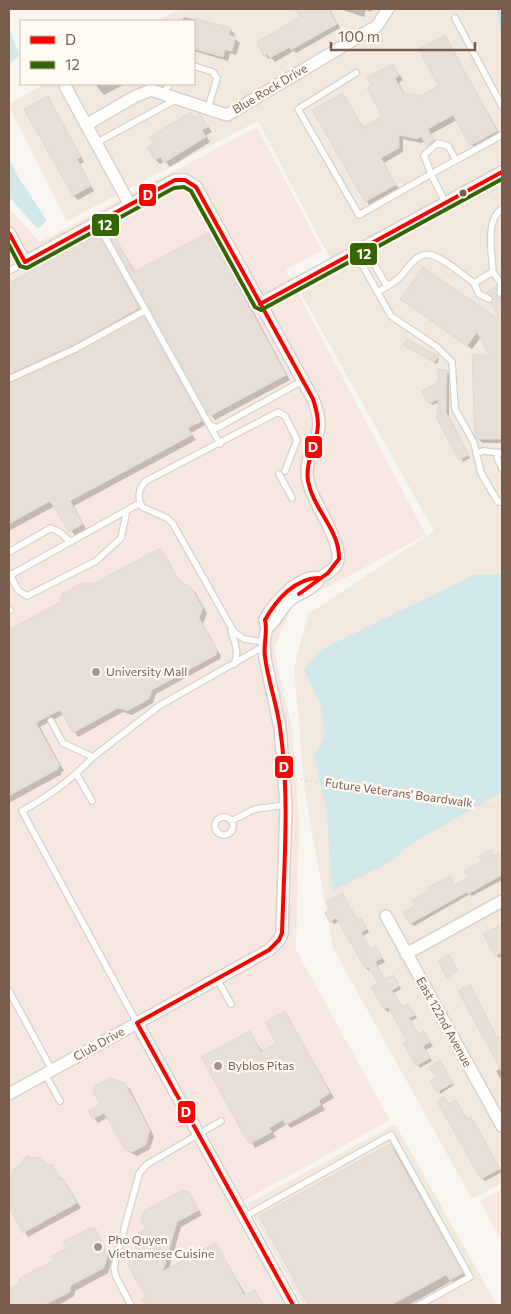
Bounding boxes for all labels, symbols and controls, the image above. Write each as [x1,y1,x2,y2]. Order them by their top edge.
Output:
legend [20,20,195,85]
scale bar [331,20,475,52]
text: 100 m [338,27,380,45]
text: D [65,30,76,48]
text: 12 [65,55,80,73]
street label: Blue Rock Drive [230,60,309,116]
line badge: D [138,183,157,207]
text: D [143,186,153,203]
unlabelled marker [458,188,468,198]
line badge: 12 [91,213,120,237]
text: 12 [98,216,112,233]
line badge: 12 [349,242,378,266]
text: 12 [357,245,371,262]
line badge: D [304,435,323,459]
text: D [308,438,318,455]
place label: University Mall [106,664,187,678]
marker: University Mall [90,666,102,678]
line badge: D [274,755,294,779]
text: D [279,758,289,775]
street label: Future Veterans' Boardwalk [324,775,474,809]
street label: East 122nd Avenue [414,974,475,1069]
street label: Club Drive [70,1023,127,1063]
place label: Byblos Pitas [228,1058,294,1072]
marker: Byblos Pitas [212,1060,224,1072]
line badge: D [177,1100,196,1124]
text: D [181,1103,191,1120]
place label: Pho Quyen Vietnamese Cuisine [108,1232,214,1260]
marker: Pho Quyen Vietnamese Cuisine [92,1241,104,1253]

